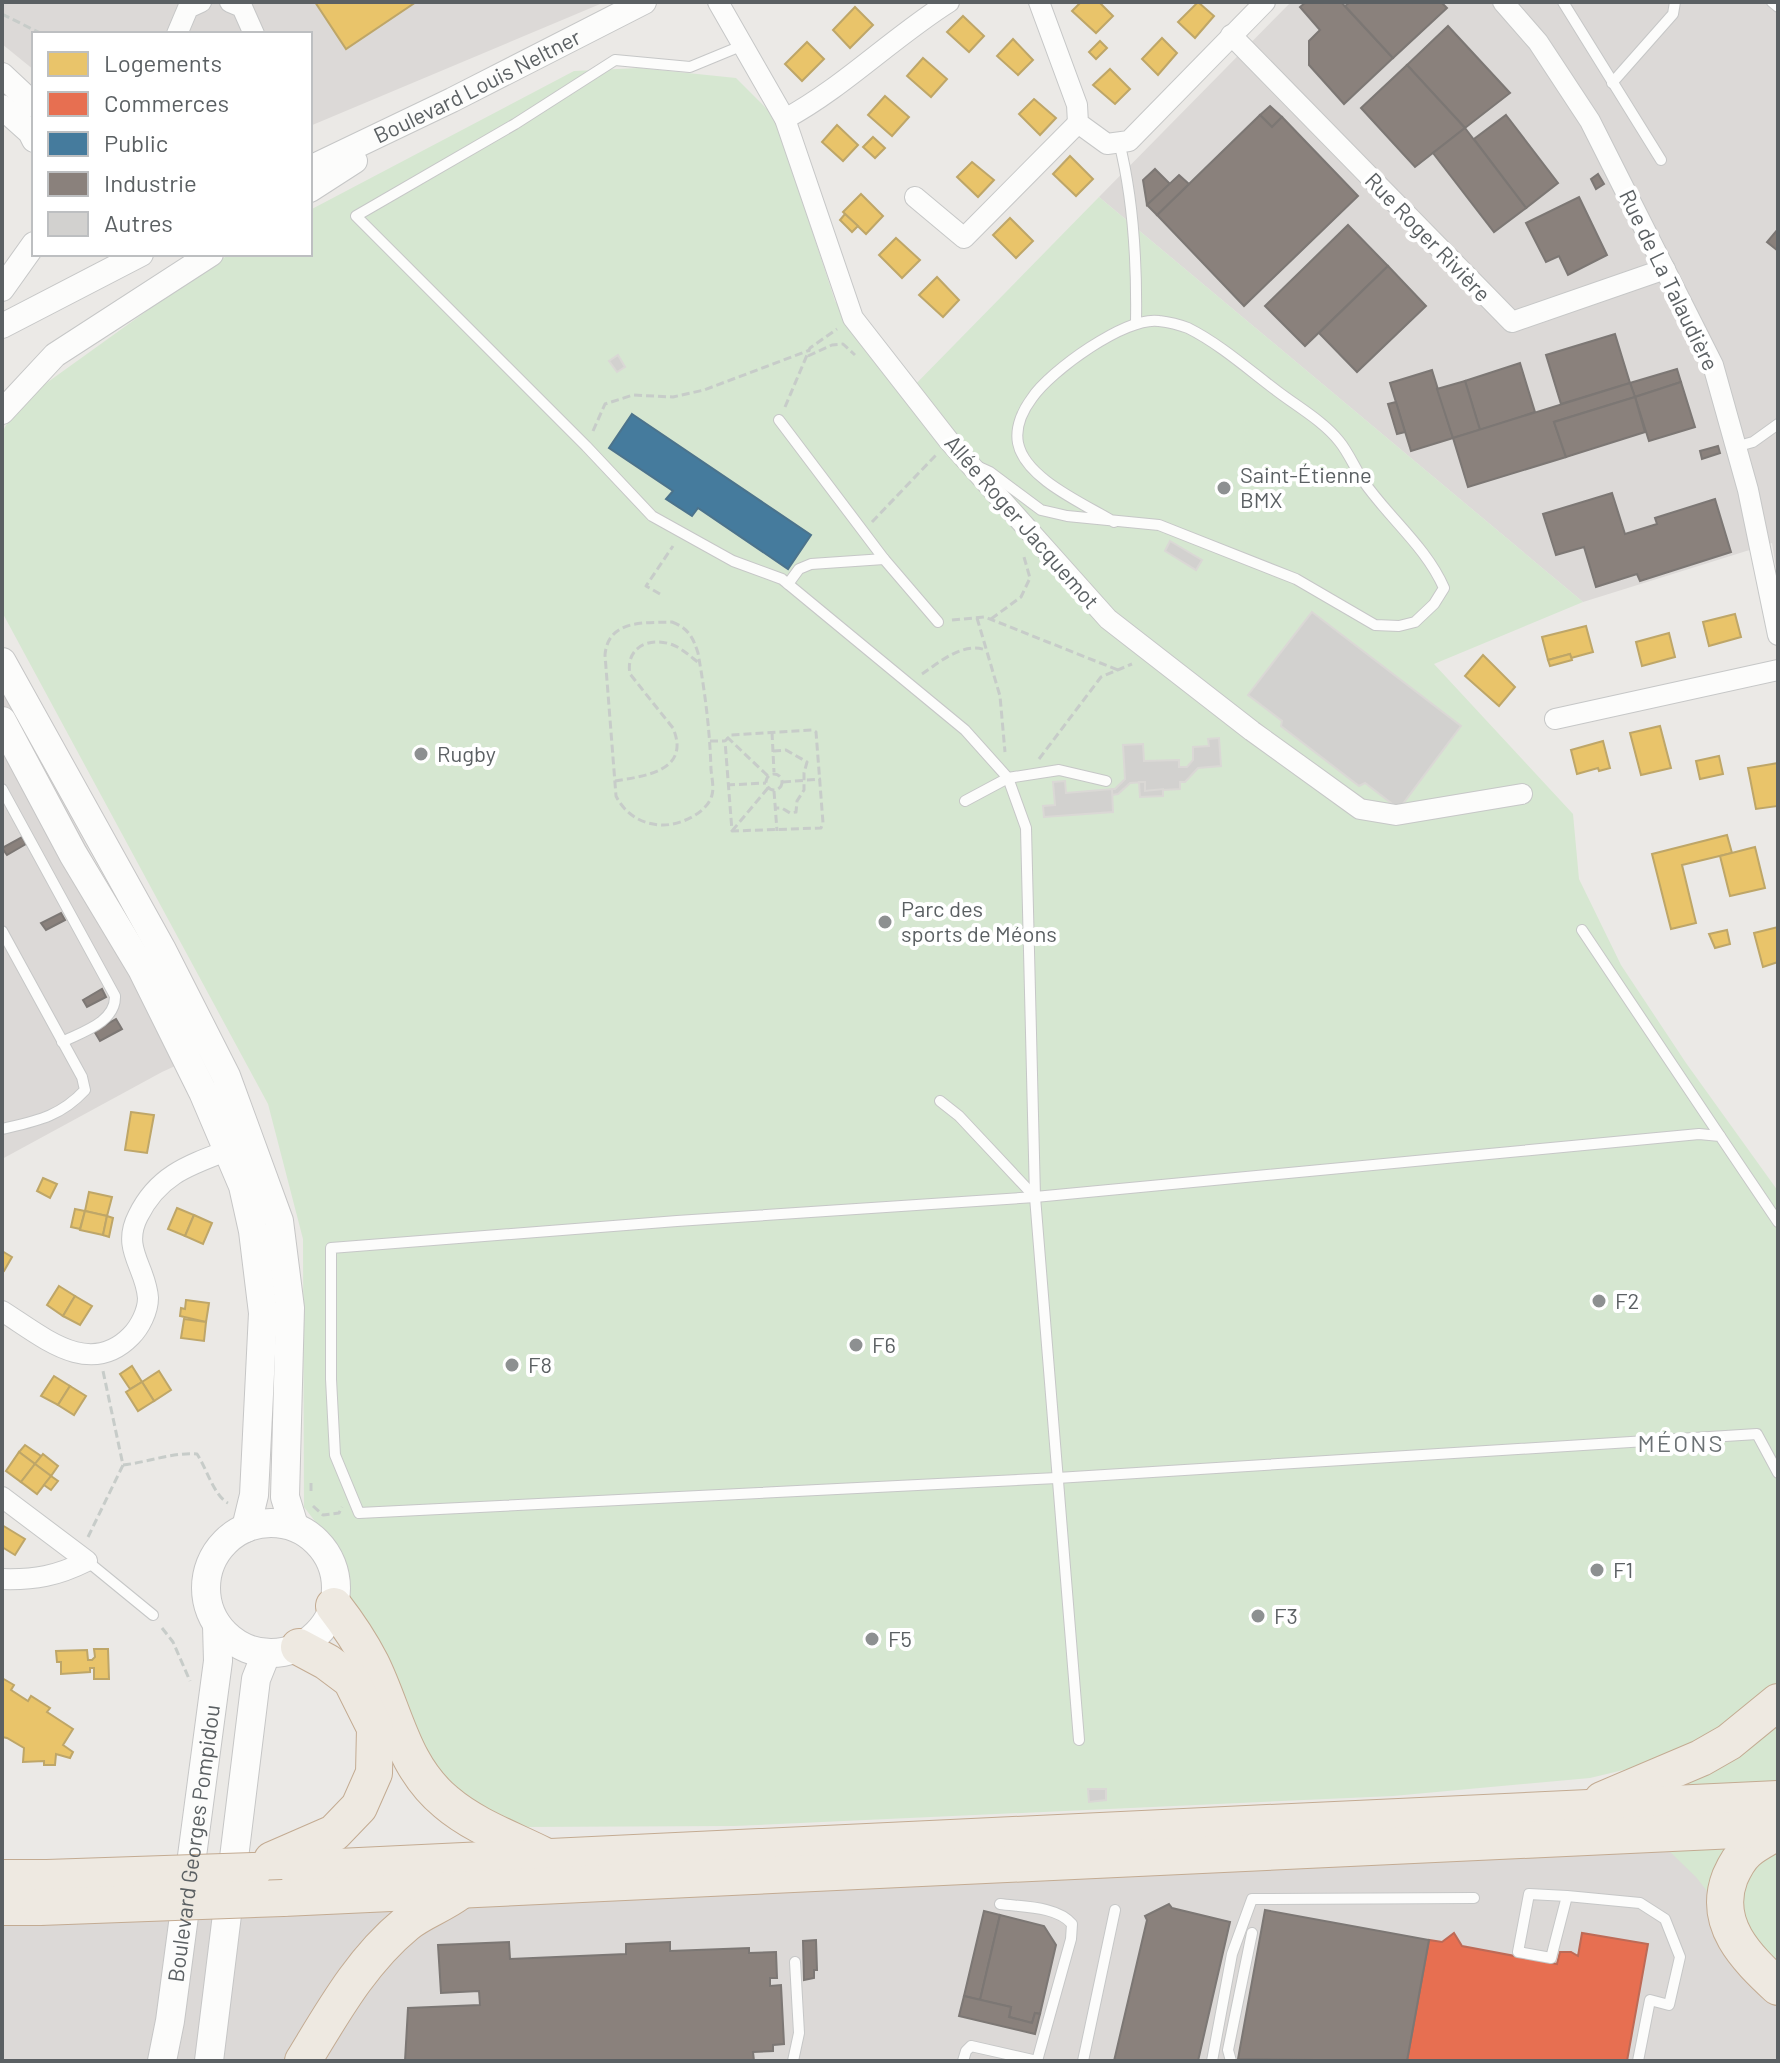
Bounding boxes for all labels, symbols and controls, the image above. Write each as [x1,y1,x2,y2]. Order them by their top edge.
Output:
street label: Boulevard Louis Neltner [369,23,584,148]
legend [32,32,312,256]
text: Logements [104,48,222,77]
text: Commerces [104,88,229,117]
text: Public [104,128,168,157]
street label: Rue Roger Rivière [1361,166,1497,306]
text: Industrie [104,168,197,197]
street label: Rue de La Talaudière [1615,185,1725,374]
text: Autres [104,208,173,237]
street label: Allée Roger Jacquemot [940,429,1105,613]
place label: Saint-Étienne BMX [1240,461,1372,512]
marker: Saint-Étienne BMX [1215,479,1233,497]
place label: Rugby [437,740,496,766]
marker: Rugby [412,745,430,763]
place label: Parc des sports de Méons [901,895,1057,946]
marker: Parc des sports de Méons [876,913,894,931]
place label: F2 [1615,1287,1639,1313]
marker: F2 [1590,1292,1608,1310]
place label: F6 [872,1331,896,1357]
marker: F6 [847,1336,865,1354]
place label: F8 [528,1351,552,1377]
marker: F8 [503,1356,521,1374]
district label: MÉONS [1638,1428,1724,1457]
place label: F1 [1613,1556,1633,1582]
marker: F1 [1588,1561,1606,1579]
place label: F3 [1274,1602,1298,1628]
marker: F3 [1249,1607,1267,1625]
place label: F5 [888,1625,912,1651]
marker: F5 [863,1630,881,1648]
street label: Boulevard Georges Pompidou [161,1703,224,1984]

